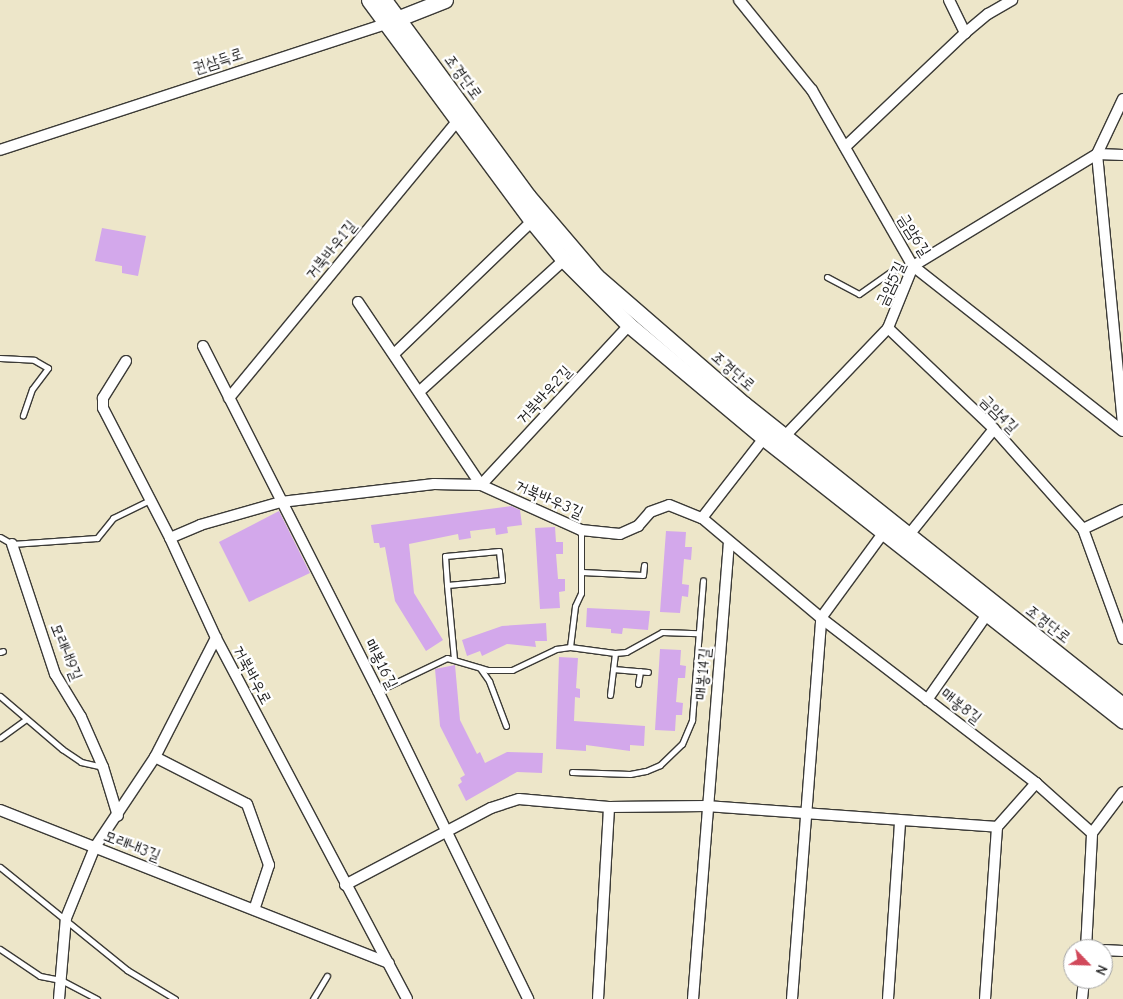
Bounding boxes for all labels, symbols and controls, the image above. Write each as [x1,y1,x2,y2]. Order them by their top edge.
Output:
street label: 권삼득로 [191,44,245,78]
street label: 조경단로 [440,51,486,103]
street label: 금암6길 [893,210,935,260]
street label: 거북바우1길 [301,216,361,284]
street label: 금암5길 [872,259,910,309]
street label: 조경단로 [707,347,759,395]
street label: 거북바우2길 [512,362,576,428]
street label: 금암4길 [976,391,1022,437]
street label: 거북바우3길 [512,475,586,523]
street label: 조경단로 [1022,601,1074,647]
street label: 모래내9길 [46,621,86,683]
street label: 매봉16길 [360,636,402,692]
street label: 거북바우로 [228,642,276,708]
street label: 매봉14길 [691,647,715,701]
street label: 매봉8길 [937,684,985,728]
street label: 모래내3길 [101,826,163,866]
north arrow [1063,939,1113,989]
text: N [1092,962,1111,978]

